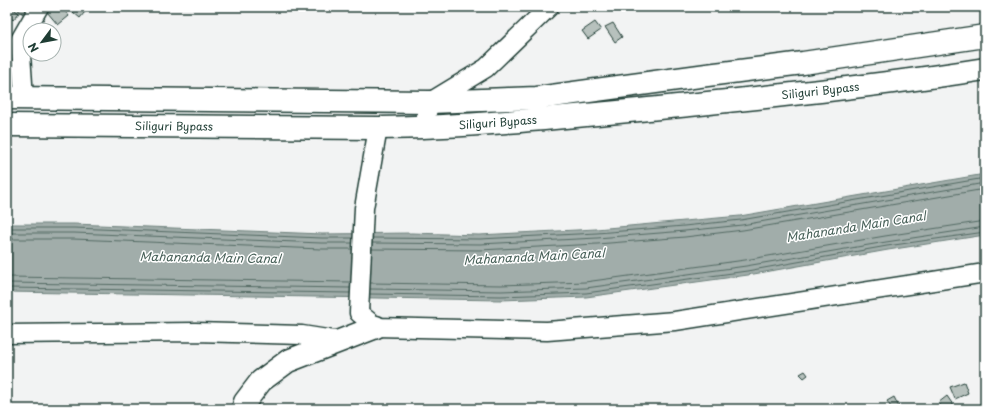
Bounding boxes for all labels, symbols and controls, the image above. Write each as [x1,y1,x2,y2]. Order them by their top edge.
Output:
north arrow [22,22,62,62]
text: N [23,39,43,56]
street label: Siliguri Bypass [780,77,860,103]
street label: Siliguri Bypass [458,111,538,133]
street label: Siliguri Bypass [135,117,213,135]
water label: Mahananda Main Canal [785,206,929,246]
water label: Mahananda Main Canal [463,243,607,269]
water label: Mahananda Main Canal [139,247,282,267]

